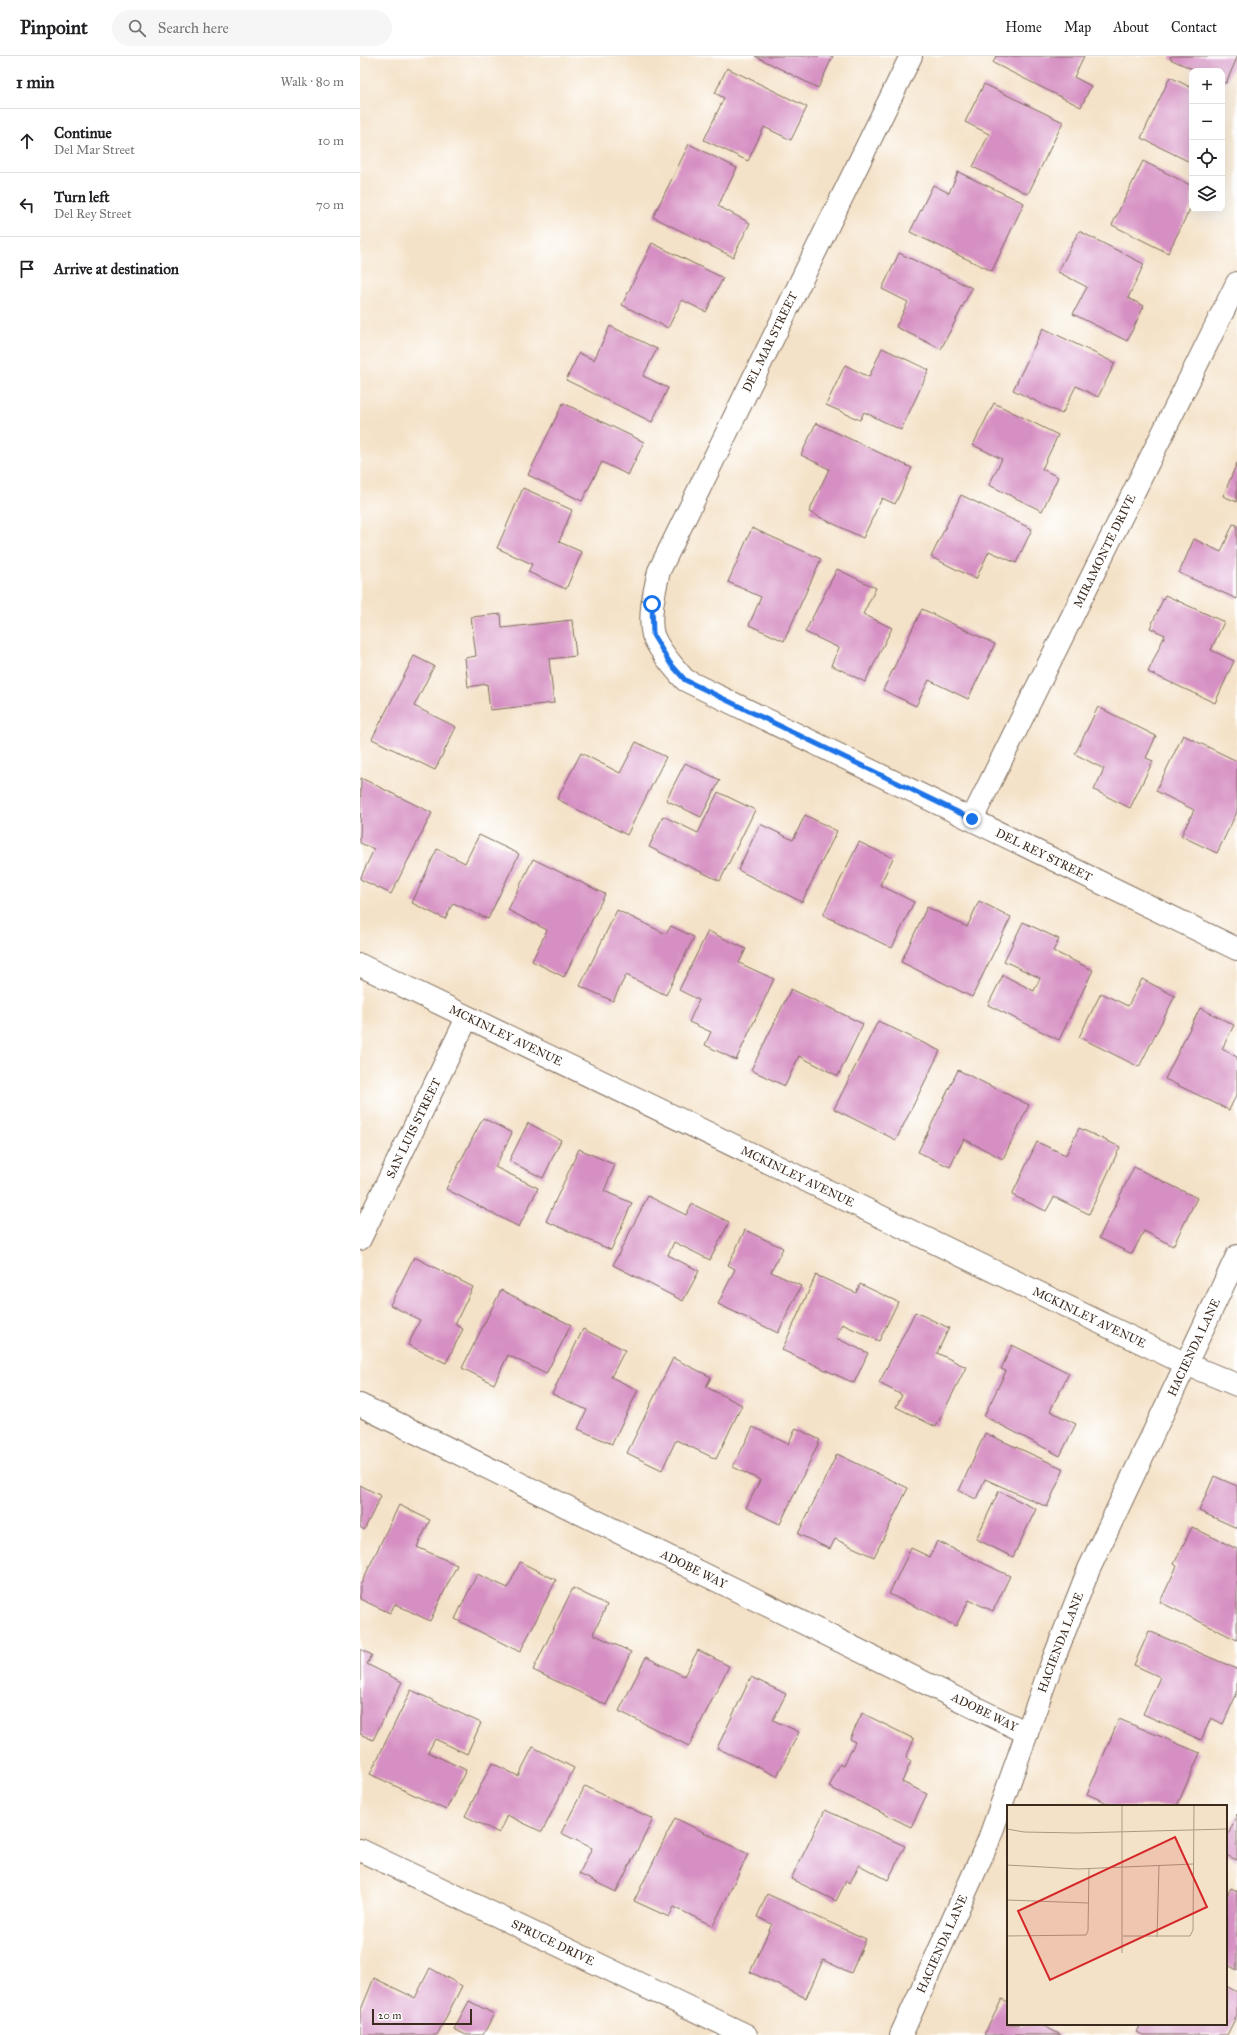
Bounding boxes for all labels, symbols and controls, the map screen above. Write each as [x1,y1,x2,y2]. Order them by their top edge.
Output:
search box [112,10,392,46]
text: Pinpoint [20,16,88,39]
icon: search [126,17,148,39]
text: Search here [158,19,229,37]
text: Home [1005,19,1042,36]
text: Map [1064,19,1091,36]
text: About [1113,19,1149,36]
text: Contact [1171,19,1217,36]
map controls [1189,68,1225,212]
button: + [1189,68,1225,104]
text: 1 min [16,72,55,93]
text: Walk · 80 m [281,74,344,90]
button: − [1189,104,1225,140]
text: Continue [54,124,112,142]
icon: ahead [16,130,38,152]
text: 10 m [318,133,344,149]
button: locate [1189,140,1225,176]
text: Del Mar Street [54,142,135,158]
button: layers [1189,176,1225,212]
text: Turn left [54,188,110,206]
icon: left [16,194,38,216]
text: 70 m [316,197,344,213]
text: Del Rey Street [54,206,132,222]
icon: arrive [16,258,38,280]
text: Arrive at destination [54,260,179,278]
street label: DEL MAR STREET [740,290,800,394]
street label: MIRAMONTE DRIVE [1071,492,1139,610]
route start [643,595,661,613]
route end [963,810,981,828]
street label: DEL REY STREET [993,826,1095,884]
street label: MCKINLEY AVENUE [447,1002,565,1069]
street label: SAN LUIS STREET [383,1076,444,1181]
street label: MCKINLEY AVENUE [739,1143,857,1210]
street label: MCKINLEY AVENUE [1030,1284,1149,1351]
street label: HACIENDA LANE [1165,1296,1223,1398]
street label: ADOBE WAY [658,1547,730,1591]
street label: HACIENDA LANE [1035,1590,1086,1695]
street label: ADOBE WAY [948,1690,1020,1734]
inset map [1007,1805,1227,2025]
street label: HACIENDA LANE [914,1892,971,1995]
street label: SPRUCE DRIVE [509,1917,597,1969]
scale bar [372,2007,472,2026]
text: 20 m [378,2009,401,2022]

